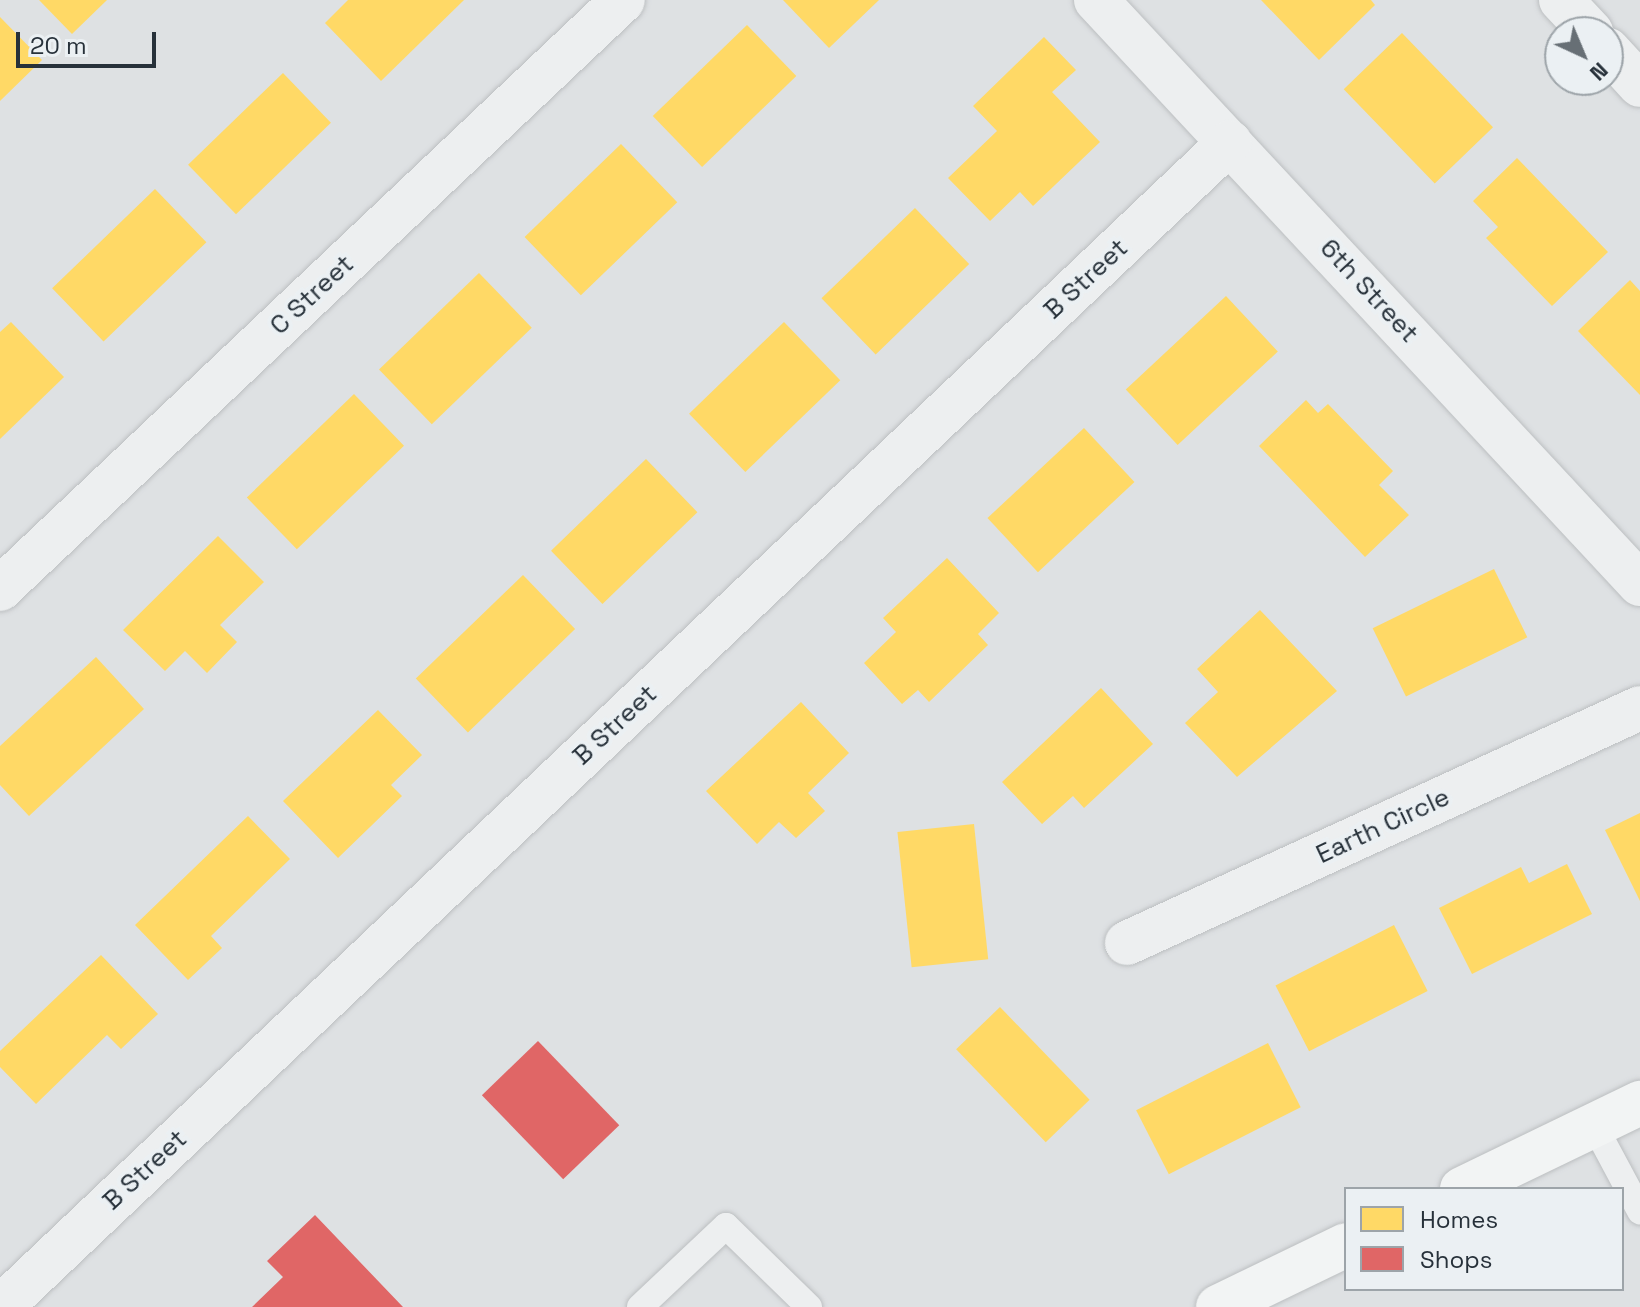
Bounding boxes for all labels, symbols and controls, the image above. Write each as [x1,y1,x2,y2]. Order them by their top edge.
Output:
scale bar [20,16,160,66]
north arrow [1544,16,1624,96]
text: 20 m [30,30,87,61]
text: N [1584,57,1614,87]
street label: B Street [1038,232,1134,326]
street label: 6th Street [1313,233,1425,349]
street label: C Street [264,249,360,341]
street label: B Street [567,678,663,772]
street label: Earth Circle [1311,782,1455,870]
street label: B Street [97,1123,193,1217]
legend [1344,1187,1624,1291]
text: Homes [1420,1204,1498,1235]
text: Shops [1420,1244,1492,1275]

